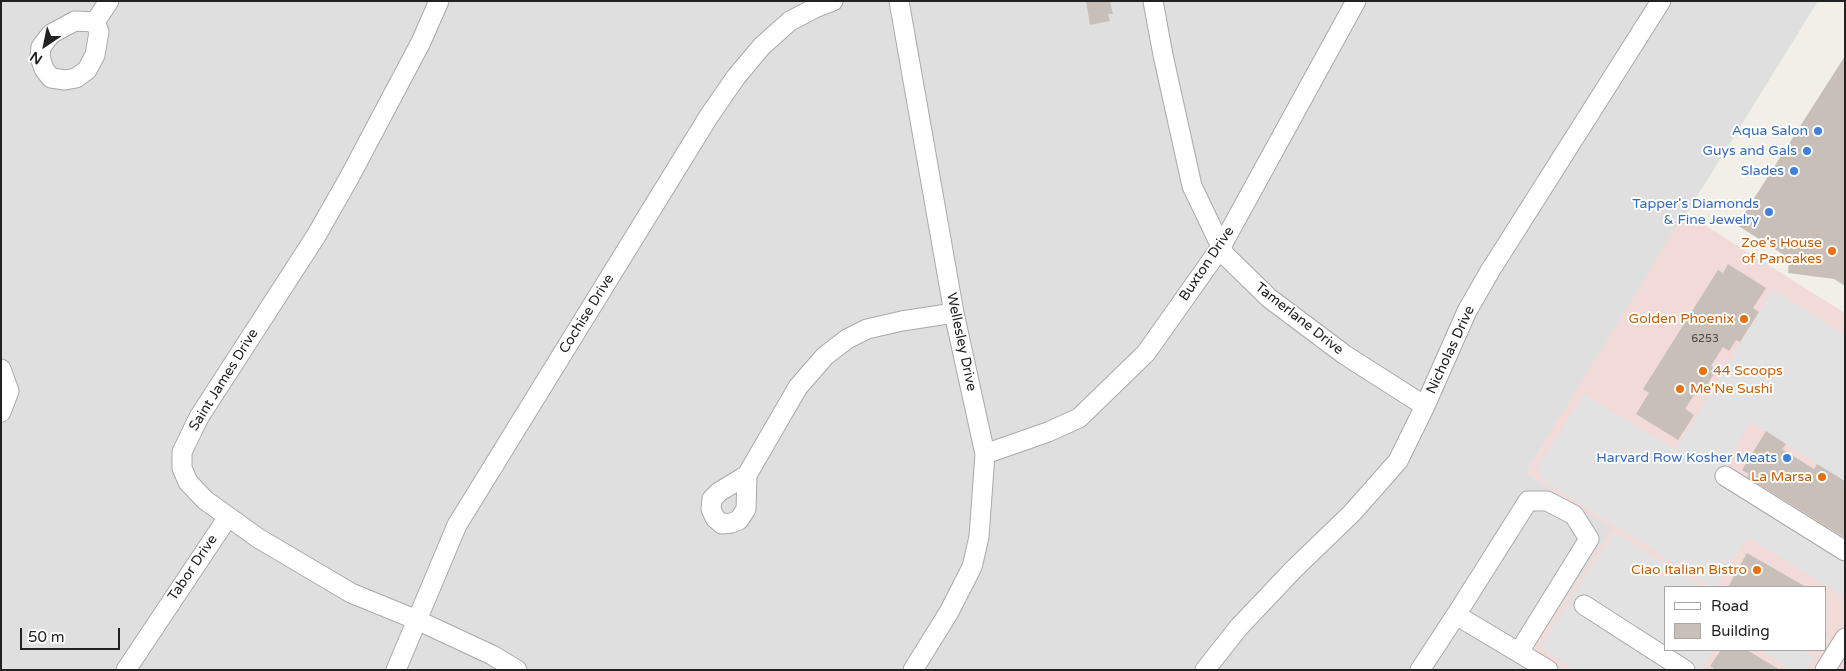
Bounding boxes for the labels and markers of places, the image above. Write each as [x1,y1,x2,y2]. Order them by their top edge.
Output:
place label: Aqua Salon [1732,123,1808,139]
marker: Aqua Salon [1812,125,1824,137]
place label: Guys and Gals [1702,143,1797,159]
marker: Guys and Gals [1801,145,1813,157]
place label: Slades [1741,163,1784,179]
marker: Slades [1788,165,1800,177]
place label: Tapper's Diamonds & Fine Jewelry [1632,196,1759,228]
marker: Tapper's Diamonds & Fine Jewelry [1763,206,1775,218]
place label: Zoe's House of Pancakes [1741,235,1822,268]
marker: Zoe's House of Pancakes [1826,245,1838,257]
place label: Golden Phoenix [1629,311,1734,327]
marker: Golden Phoenix [1738,313,1750,325]
place label: 44 Scoops [1713,363,1783,379]
marker: 44 Scoops [1697,365,1709,377]
place label: Me'Ne Sushi [1690,381,1773,397]
marker: Me'Ne Sushi [1674,383,1686,395]
place label: Harvard Row Kosher Meats [1596,450,1777,466]
marker: Harvard Row Kosher Meats [1781,452,1793,464]
place label: La Marsa [1751,469,1812,485]
marker: La Marsa [1816,471,1828,483]
place label: Ciao Italian Bistro [1631,562,1747,578]
marker: Ciao Italian Bistro [1751,564,1763,576]

